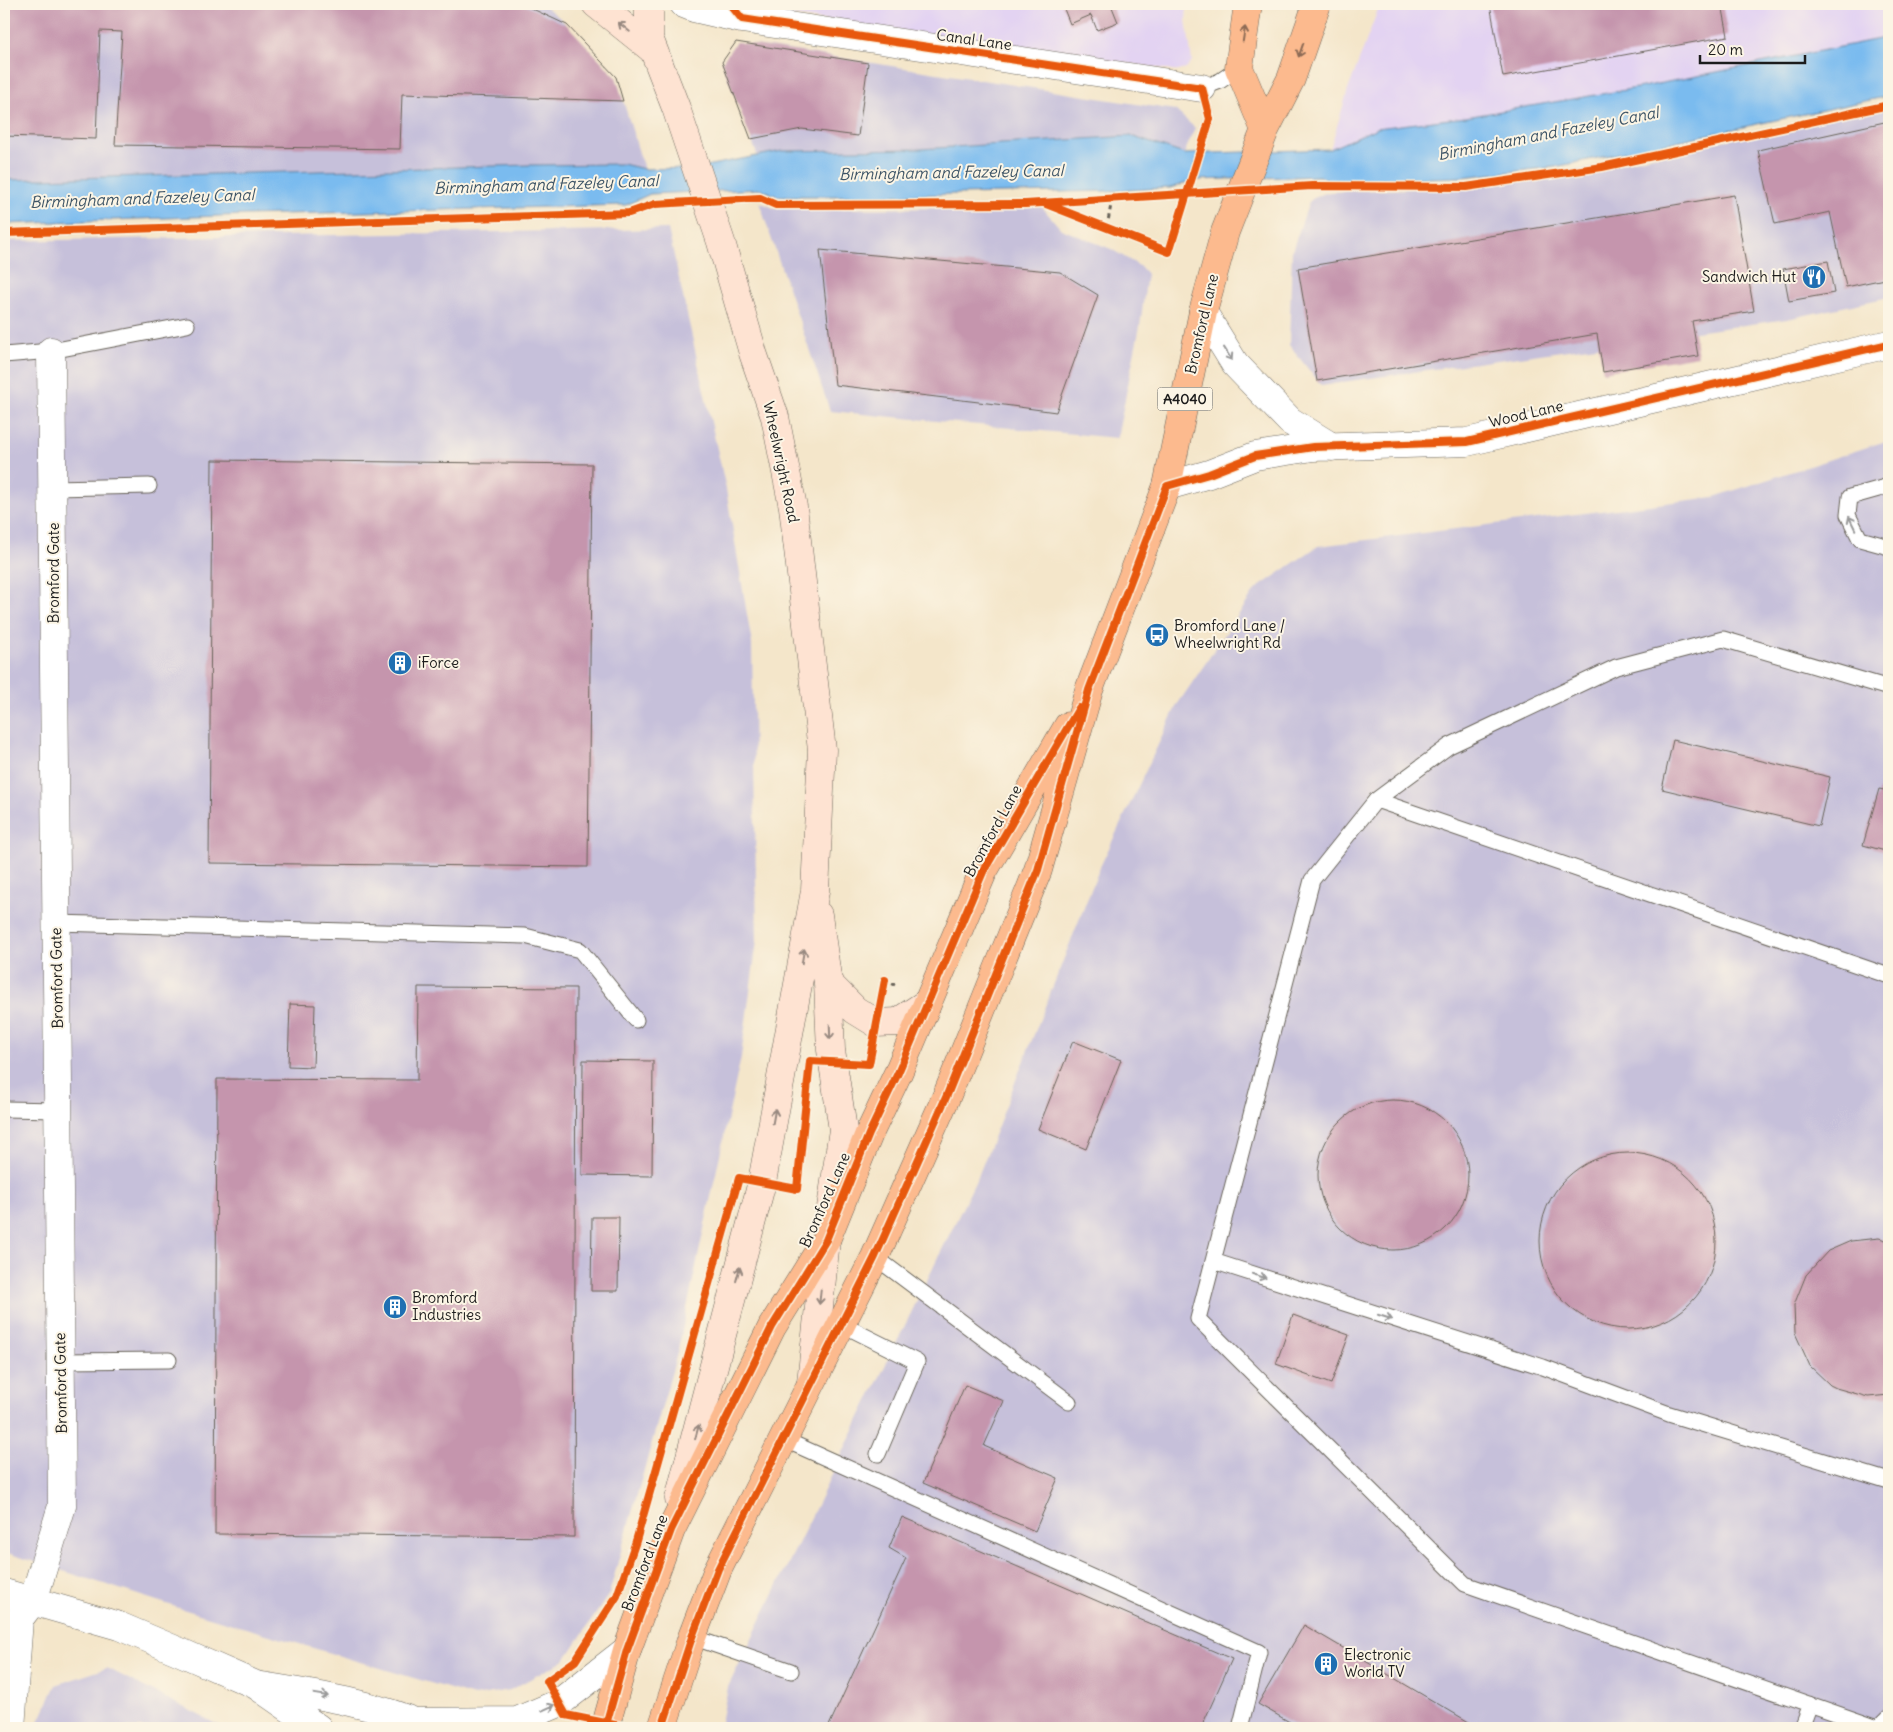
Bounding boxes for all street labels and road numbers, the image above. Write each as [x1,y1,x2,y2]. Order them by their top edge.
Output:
street label: Canal Lane [935,25,1013,54]
street label: Bromford Lane [1181,272,1222,376]
road number: A4040 [1158,388,1212,410]
street label: Wood Lane [1487,396,1565,431]
street label: Wheelwright Road [759,399,804,525]
street label: Bromford Gate [44,522,63,624]
street label: Bromford Lane [959,781,1026,880]
street label: Bromford Gate [46,927,67,1029]
street label: Bromford Lane [795,1149,854,1250]
street label: Bromford Gate [50,1332,71,1434]
street label: Bromford Lane [617,1512,672,1614]

